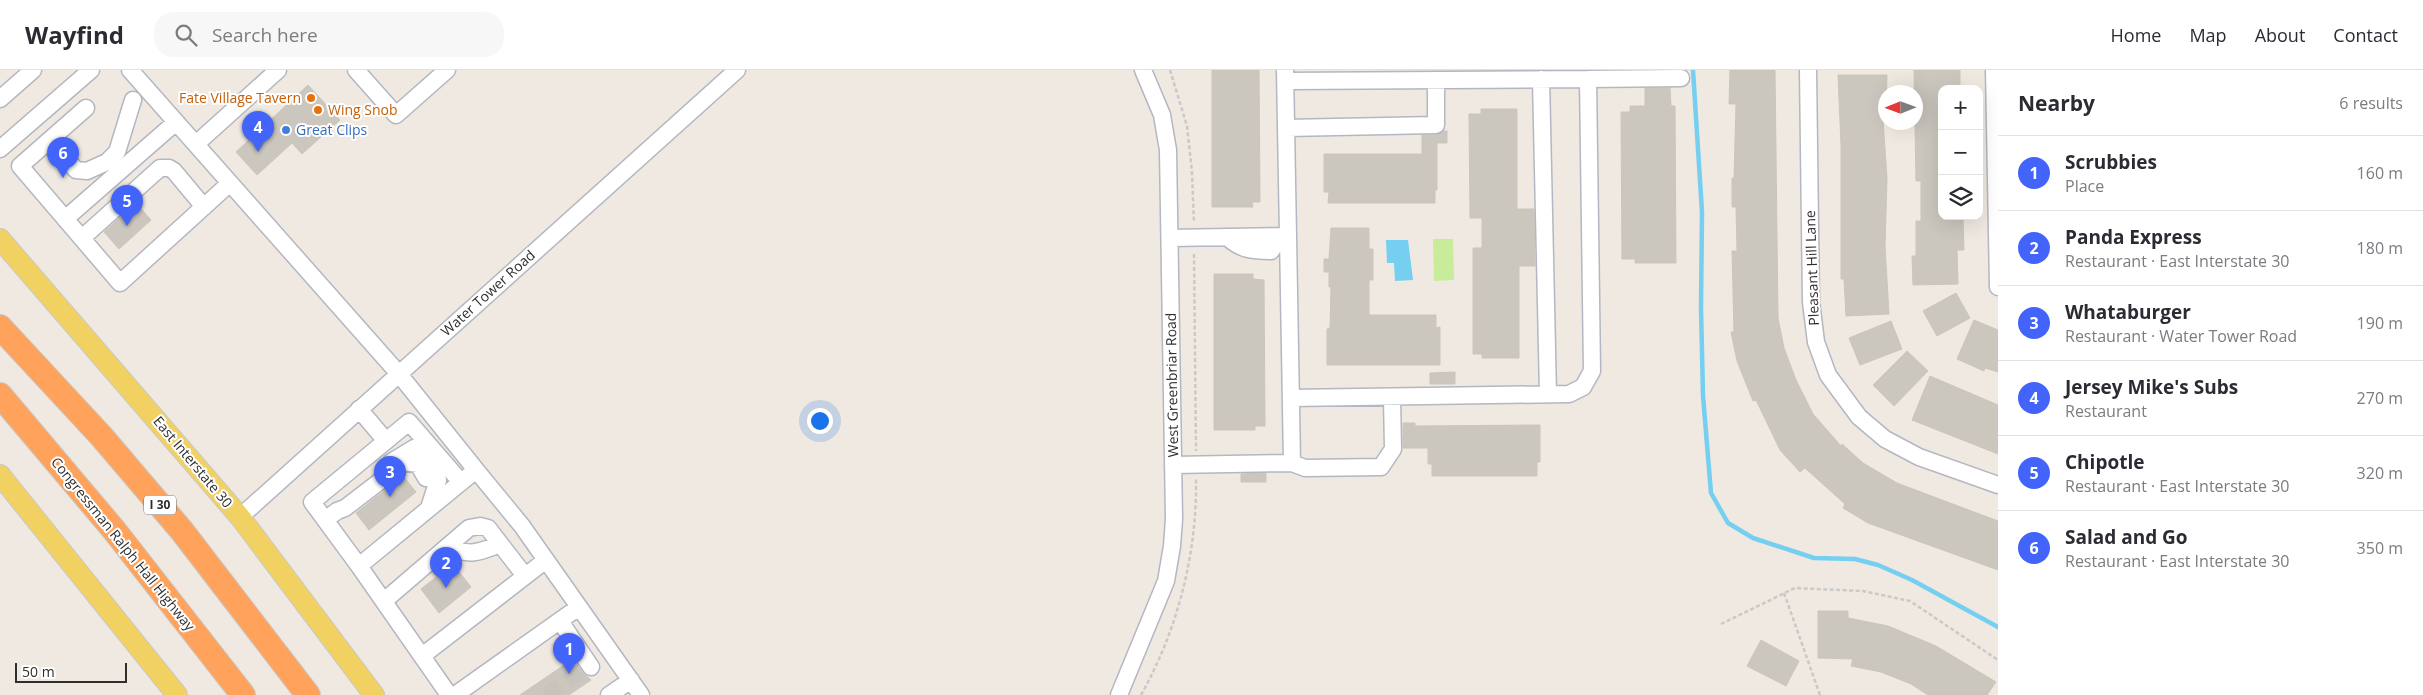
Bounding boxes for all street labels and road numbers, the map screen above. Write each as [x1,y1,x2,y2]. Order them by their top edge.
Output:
street label: Pleasant Hill Lane [1800,210,1823,326]
street label: Water Tower Road [437,245,539,340]
street label: West Greenbriar Road [1161,313,1182,457]
street label: East Interstate 30 [150,412,237,511]
street label: Congressman Ralph Hall Highway [47,453,200,635]
road number: I 30 [144,496,176,514]

